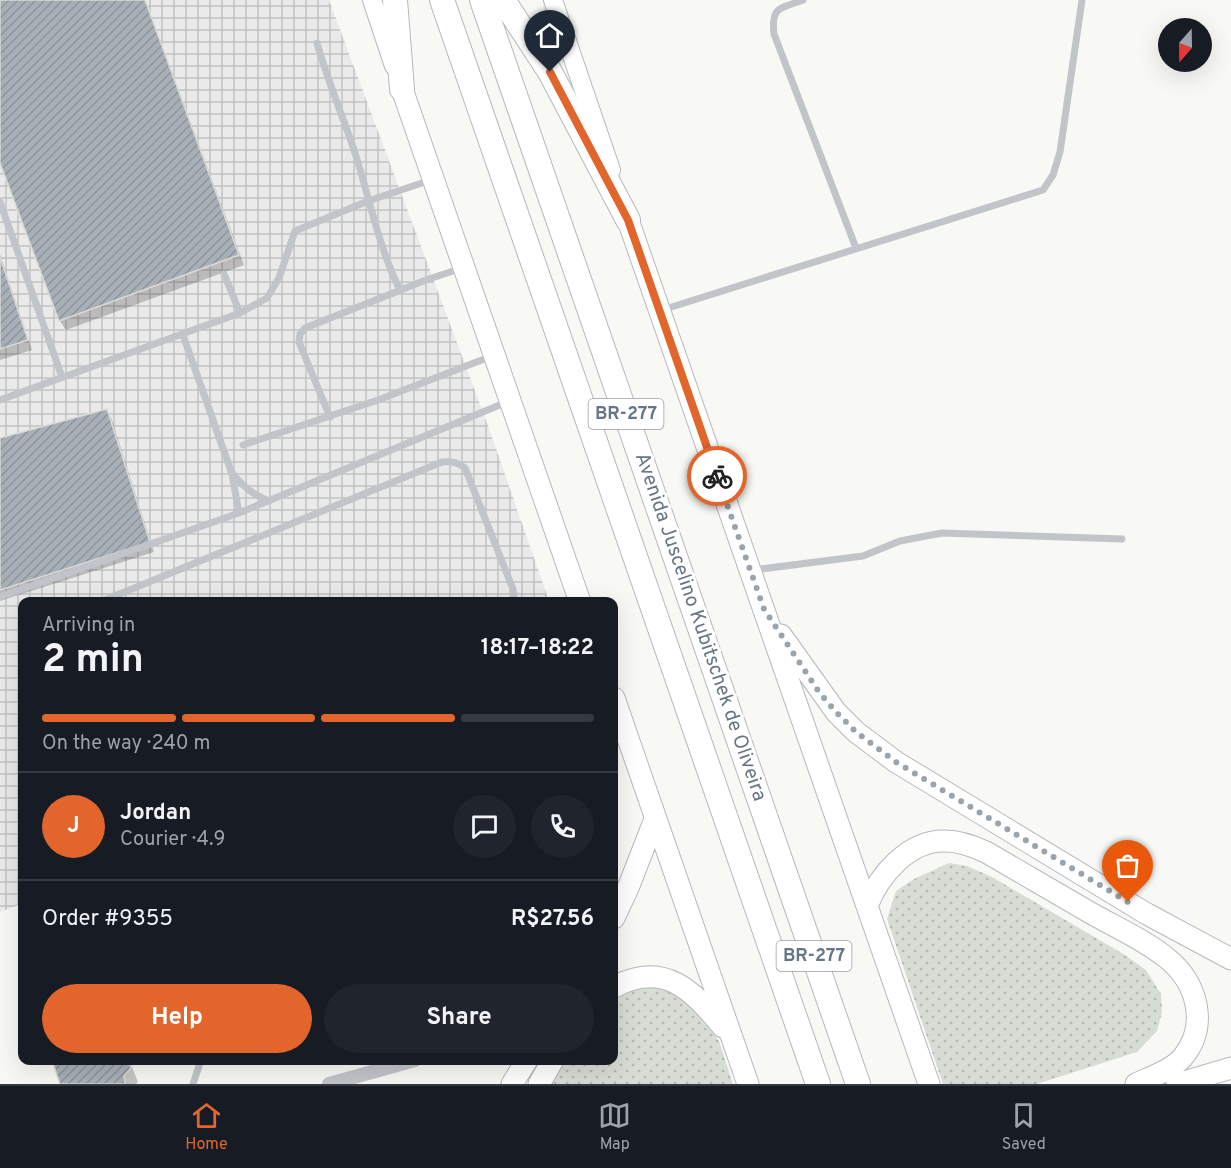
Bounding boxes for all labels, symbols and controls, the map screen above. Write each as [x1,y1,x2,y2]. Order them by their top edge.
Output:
pin [524,10,575,72]
north arrow [1158,18,1212,72]
map controls [1158,18,1212,72]
icon: home [533,19,566,52]
road number: BR-277 [588,399,664,429]
courier [687,446,747,506]
street label: Avenida Juscelino Kubitschek de Oliveira [628,449,772,805]
icon: bike [701,460,734,493]
text: Arriving in [42,613,135,639]
text: 18:17–18:22 [481,635,594,662]
text: 2 min [42,637,144,686]
text: On the way · 240 m [42,731,210,757]
button: chat [453,795,516,858]
button: phone [531,795,594,858]
text: Jordan [120,800,191,827]
text: J [67,813,80,840]
text: Courier · 4.9 [120,827,225,853]
pin [1102,840,1153,902]
icon: bag [1111,849,1144,882]
text: Order #9355 [42,906,173,933]
text: R$27.56 [511,906,594,933]
road number: BR-277 [776,941,852,971]
button: Help [42,984,312,1053]
button: Share [324,984,594,1053]
tab: Home [185,1099,228,1155]
tab: Map [598,1099,631,1155]
tab: Saved [1002,1099,1046,1155]

